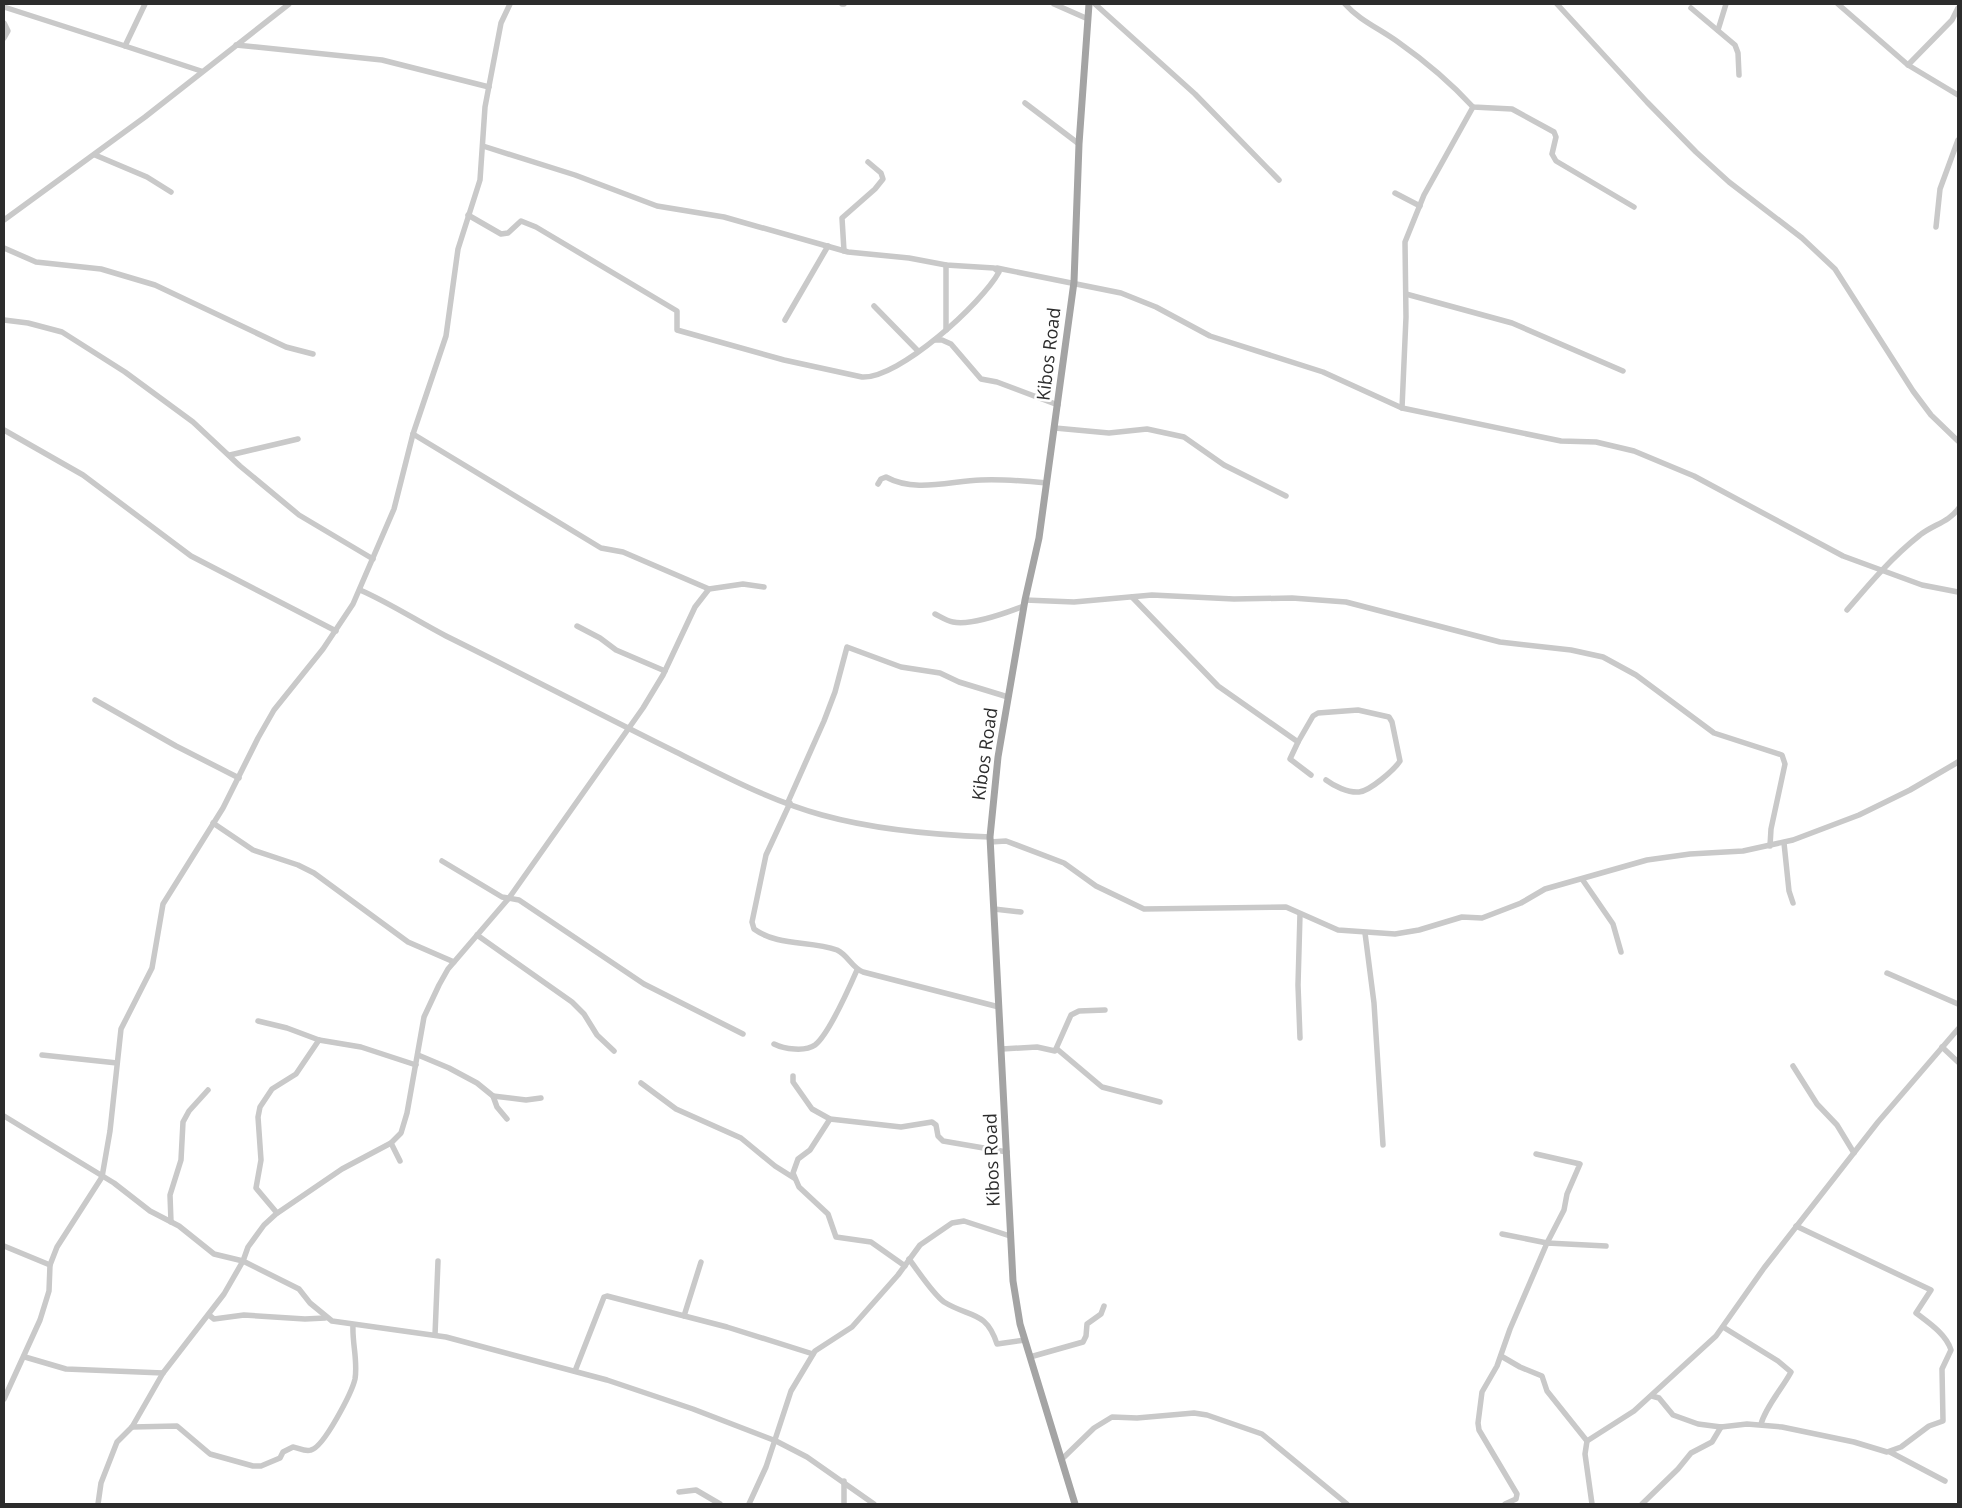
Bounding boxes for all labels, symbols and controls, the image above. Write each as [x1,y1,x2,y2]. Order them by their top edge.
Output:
street label: Kibos Road [1030,306,1066,402]
street label: Kibos Road [966,706,1002,802]
street label: Kibos Road [977,1113,1005,1207]

